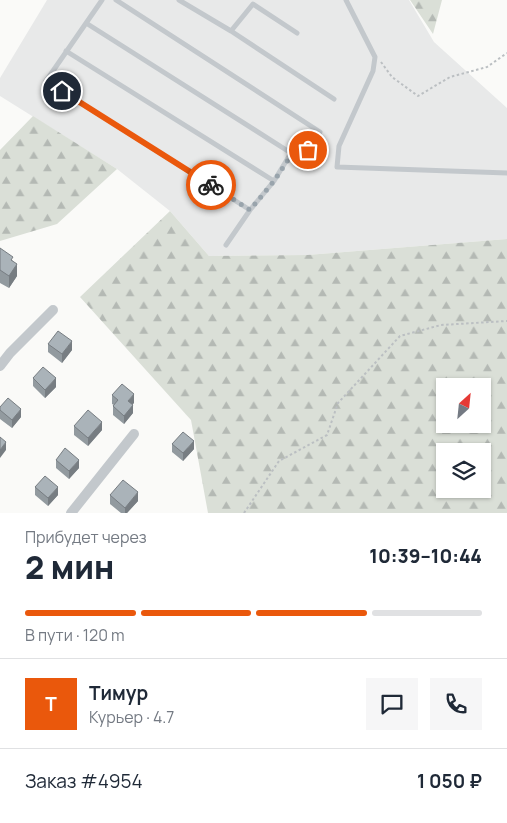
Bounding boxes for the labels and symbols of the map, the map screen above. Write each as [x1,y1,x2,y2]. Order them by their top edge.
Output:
pin [41,70,83,112]
pin [287,129,329,171]
courier [186,160,236,210]
north arrow [436,378,491,432]

